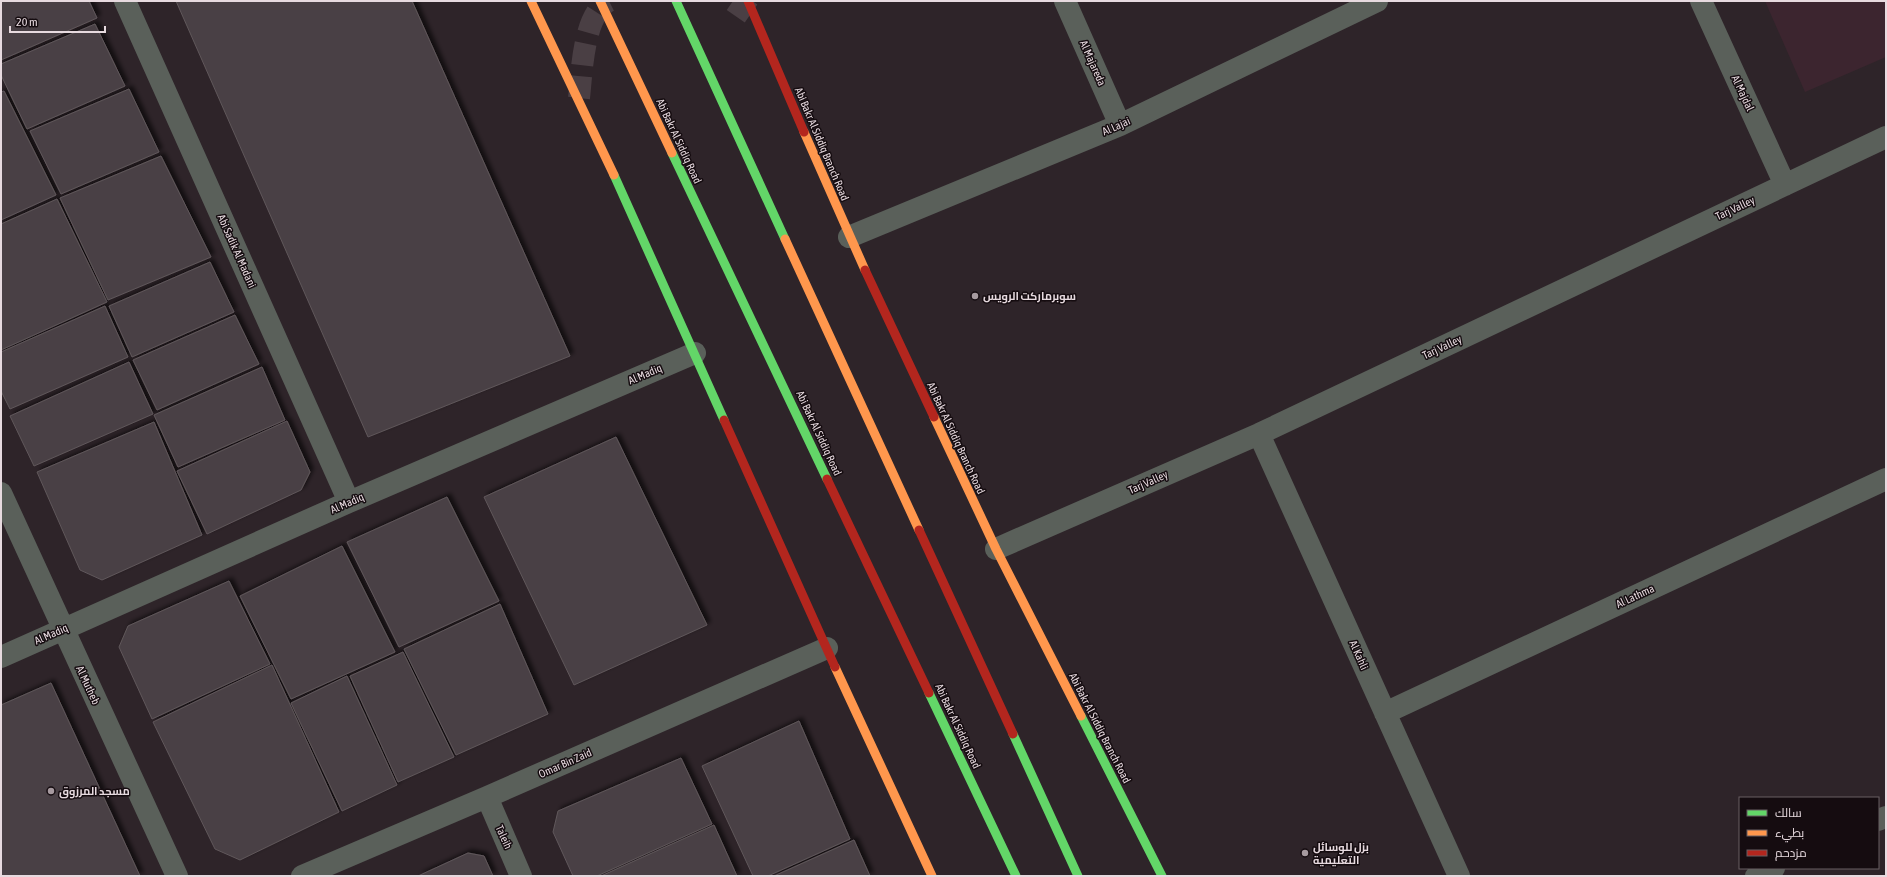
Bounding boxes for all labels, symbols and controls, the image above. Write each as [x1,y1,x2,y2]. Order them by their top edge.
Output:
scale bar [10,8,105,34]
text: 20 m [16,15,38,29]
street label: Al Majareda [1078,38,1108,88]
street label: Al Majdal [1730,73,1757,113]
street label: Abi Bakr Al Siddiq Branch Road [793,86,851,202]
street label: Abi Bakr Al Siddiq Road [654,97,704,185]
street label: Al Lajai [1100,115,1132,137]
street label: Tarj Valley [1714,194,1757,222]
street label: Abi Sadik Al Madani [215,212,259,290]
place label: سوبرماركت الرويس [983,290,1076,304]
marker: سوبرماركت الرويس [970,291,980,301]
street label: Tarj Valley [1421,333,1464,361]
street label: Al Madiq [626,362,664,386]
street label: Abi Bakr Al Siddiq Branch Road [925,380,987,496]
street label: Abi Bakr Al Siddiq Road [794,389,844,477]
street label: Tarj Valley [1126,468,1170,496]
street label: Al Madiq [328,490,366,516]
street label: Al Lathma [1614,582,1656,610]
street label: Al Madiq [32,621,70,647]
street label: Al Kahli [1347,638,1371,672]
street label: Al Mutheb [74,664,102,706]
street label: Abi Bakr Al Siddiq Branch Road [1067,671,1133,785]
street label: Abi Bakr Al Siddiq Road [933,682,983,770]
street label: Omar Bin Zaid [537,746,593,780]
place label: مسجد المرزوق [59,785,130,799]
marker: مسجد المرزوق [46,786,56,796]
legend [1739,797,1879,869]
text: سالك [1775,806,1802,820]
street label: Taleih [493,823,515,851]
text: بطيء [1775,826,1804,843]
place label: بزل للوسائل التعليمية [1313,841,1369,867]
text: مزدحم [1775,846,1807,861]
marker: بزل للوسائل التعليمية [1300,848,1310,858]

